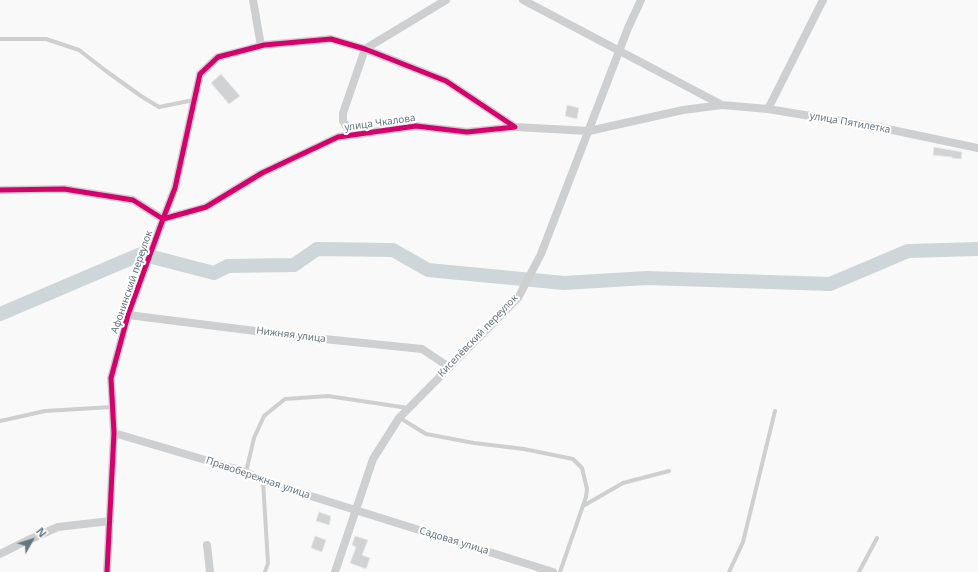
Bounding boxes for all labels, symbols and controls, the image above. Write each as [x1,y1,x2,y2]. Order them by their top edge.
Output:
street label: улица Пятилетка [809,110,891,136]
street label: улица Чкалова [344,112,416,134]
street label: Афонинский переулок [109,229,155,335]
street label: Киселёвский переулок [436,292,520,380]
street label: Нижняя улица [256,325,326,345]
street label: Правобережная улица [204,455,312,501]
north arrow [12,520,52,560]
text: N [33,524,50,540]
street label: Садовая улица [418,525,490,557]

